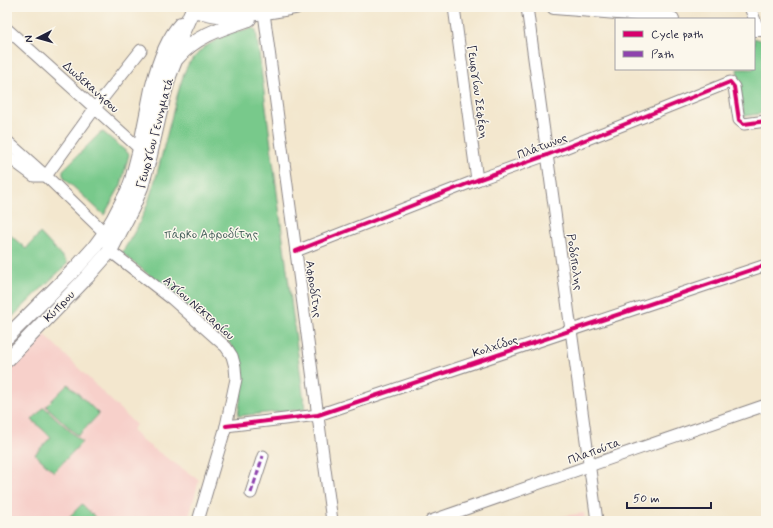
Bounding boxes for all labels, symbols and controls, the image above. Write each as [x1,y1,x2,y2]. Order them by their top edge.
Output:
north arrow [18,18,58,58]
legend [615,18,755,70]
text: Cycle path [651,27,703,43]
text: N [22,35,36,43]
street label: Γεωργίου Σεφέρη [463,44,493,140]
text: Path [651,47,674,63]
street label: Δωδεκανήσου [59,58,122,118]
street label: Γεωργίου Γεννηματά [133,76,179,190]
street label: Πλάτωνος [515,130,570,164]
park label: πάρκο Αφροδίτης [164,227,258,243]
street label: Ροδόπολης [562,233,586,291]
street label: Αφροδίτης [301,259,325,319]
street label: Αγίου Νεκταρίου [159,273,238,345]
street label: Κύπρου [41,287,79,326]
street label: Κολχίδος [471,332,520,362]
street label: Πλαπούτα [566,435,623,469]
scale bar [627,484,711,510]
text: 50 m [633,491,660,507]

